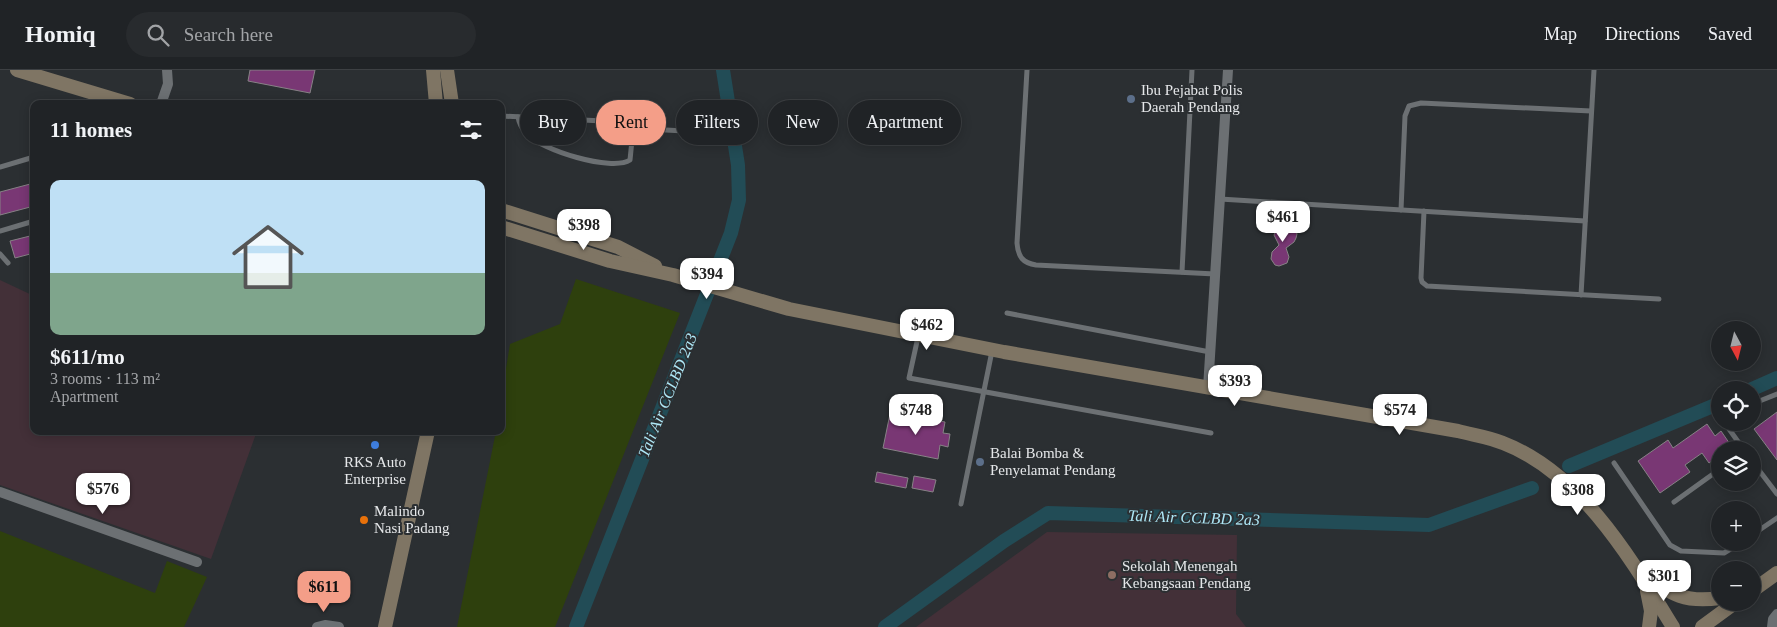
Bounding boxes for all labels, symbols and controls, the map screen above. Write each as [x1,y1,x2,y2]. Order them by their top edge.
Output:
search box [126,12,476,57]
text: Homiq [25,21,96,47]
icon: search [144,21,172,49]
text: Search here [184,24,273,45]
text: Map [1544,24,1577,44]
text: Directions [1605,24,1680,44]
text: Saved [1708,24,1752,44]
place label: Ibu Pejabat Polis Daerah Pendang [1141,82,1243,115]
marker: Ibu Pejabat Polis Daerah Pendang [1125,93,1137,105]
chip: Buy [520,100,586,145]
chip: Rent [596,100,666,145]
chip: Filters [676,100,758,145]
chip: New [768,100,838,145]
chip: Apartment [848,100,961,145]
icon: filters [457,116,485,144]
text: 11 homes [50,118,132,142]
pin: $461 [1253,200,1313,243]
pin: $398 [554,208,614,251]
text: $461 [1267,208,1299,225]
icon: home [223,212,313,302]
text: $398 [568,216,600,233]
pin: $394 [677,258,737,300]
text: $394 [691,265,723,282]
pin: $462 [897,308,957,351]
text: $462 [911,316,943,333]
north arrow [1711,321,1761,371]
map controls [1711,321,1761,611]
water label: Tali Air CCLBD 2a3 [635,331,700,460]
text: $611/mo [50,345,125,369]
pin: $393 [1205,364,1265,407]
text: 3 rooms · 113 m² [50,370,160,387]
text: $393 [1219,372,1251,389]
button: locate [1711,381,1761,431]
text: Apartment [50,388,118,405]
pin: $748 [886,394,946,436]
pin: $574 [1370,394,1430,436]
text: $748 [900,401,932,418]
text: $574 [1384,401,1416,418]
marker: RKS Auto Enterprise [369,439,381,451]
button: layers [1711,441,1761,491]
place label: Balai Bomba & Penyelamat Pendang [990,445,1116,478]
place label: RKS Auto Enterprise [344,454,406,487]
marker: Balai Bomba & Penyelamat Pendang [974,456,986,468]
pin: $576 [73,472,133,515]
pin: $308 [1548,474,1608,516]
text: $576 [87,480,119,497]
text: $308 [1562,481,1594,498]
button: + [1711,501,1761,551]
place label: Malindo Nasi Padang [374,503,450,536]
water label: Tali Air CCLBD 2a3 [1128,507,1260,528]
marker: Malindo Nasi Padang [358,514,370,526]
place label: Sekolah Menengah Kebangsaan Pendang [1122,558,1251,591]
pin: $301 [1634,560,1694,602]
button: − [1711,561,1761,611]
text: $301 [1648,567,1680,584]
marker: Sekolah Menengah Kebangsaan Pendang [1106,569,1118,581]
pin: $611 [294,570,354,613]
text: $611 [308,578,340,595]

